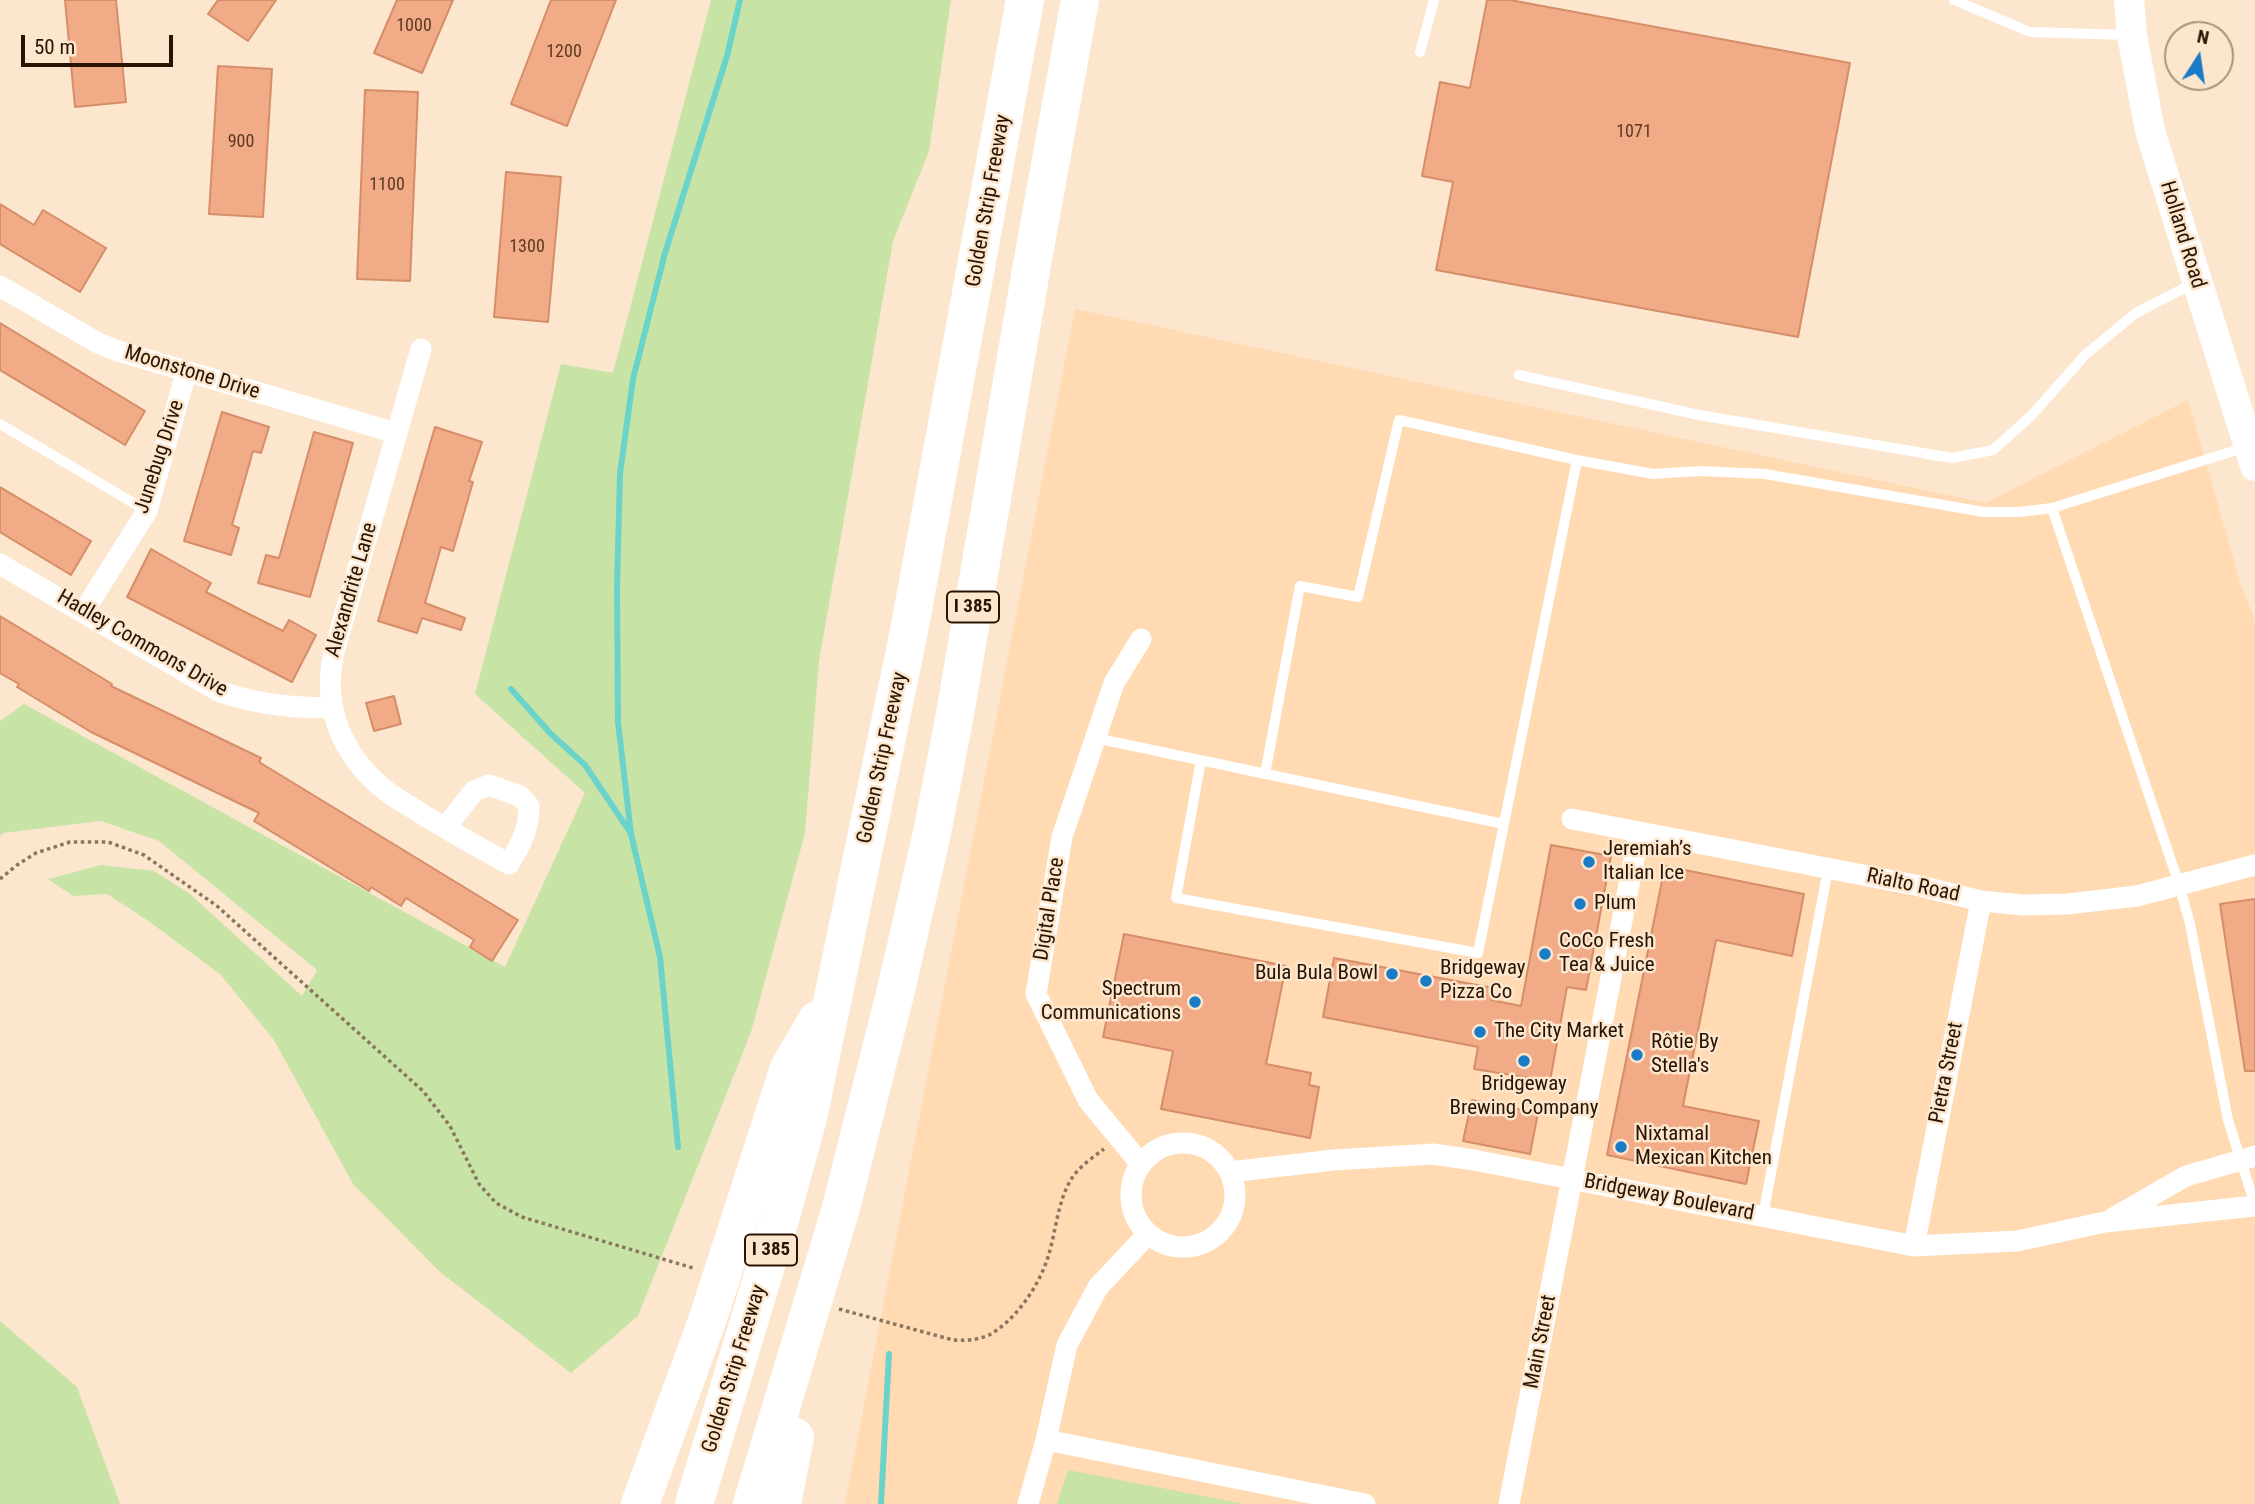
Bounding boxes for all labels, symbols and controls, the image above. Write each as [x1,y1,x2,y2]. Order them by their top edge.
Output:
house number: 1000 [396,15,432,37]
scale bar [24,21,177,65]
north arrow [2164,21,2234,91]
text: N [2195,24,2211,49]
text: 50 m [34,35,75,59]
house number: 1200 [546,41,582,63]
street label: Golden Strip Freeway [961,113,1017,289]
house number: 1071 [1616,121,1652,143]
house number: 900 [228,131,254,153]
house number: 1100 [369,174,405,196]
street label: Holland Road [2154,178,2210,292]
house number: 1300 [509,236,545,258]
street label: Moonstone Drive [121,340,263,406]
street label: Junebug Drive [130,397,190,517]
street label: Alexandrite Lane [321,520,383,660]
street label: Hadley Commons Drive [52,585,232,703]
road number: I 385 [947,592,999,622]
street label: Golden Strip Freeway [853,670,913,846]
place label: Jeremiah’s Italian Ice [1603,837,1692,887]
marker: Jeremiah’s Italian Ice [1581,854,1597,870]
street label: Digital Place [1029,856,1071,962]
street label: Rialto Road [1864,864,1962,908]
place label: Plum [1594,891,1636,917]
marker: Plum [1572,896,1588,912]
place label: CoCo Fresh Tea & Juice [1559,929,1655,979]
marker: CoCo Fresh Tea & Juice [1537,946,1553,962]
place label: Bridgeway Pizza Co [1440,956,1526,1006]
place label: Bula Bula Bowl [1255,961,1378,987]
marker: Bula Bula Bowl [1384,966,1400,982]
marker: Bridgeway Pizza Co [1418,973,1434,989]
place label: Spectrum Communications [1041,977,1181,1027]
marker: Spectrum Communications [1187,994,1203,1010]
place label: The City Market [1494,1019,1624,1045]
street label: Pietra Street [1925,1020,1969,1126]
marker: The City Market [1472,1024,1488,1040]
place label: Rôtie By Stella's [1651,1030,1719,1080]
marker: Rôtie By Stella's [1629,1047,1645,1063]
marker: Bridgeway Brewing Company [1516,1053,1532,1069]
place label: Bridgeway Brewing Company [1450,1072,1598,1122]
place label: Nixtamal Mexican Kitchen [1635,1122,1772,1172]
marker: Nixtamal Mexican Kitchen [1613,1139,1629,1155]
street label: Bridgeway Boulevard [1582,1169,1756,1227]
road number: I 385 [745,1234,797,1266]
street label: Golden Strip Freeway [697,1282,773,1456]
street label: Main Street [1520,1293,1562,1391]

